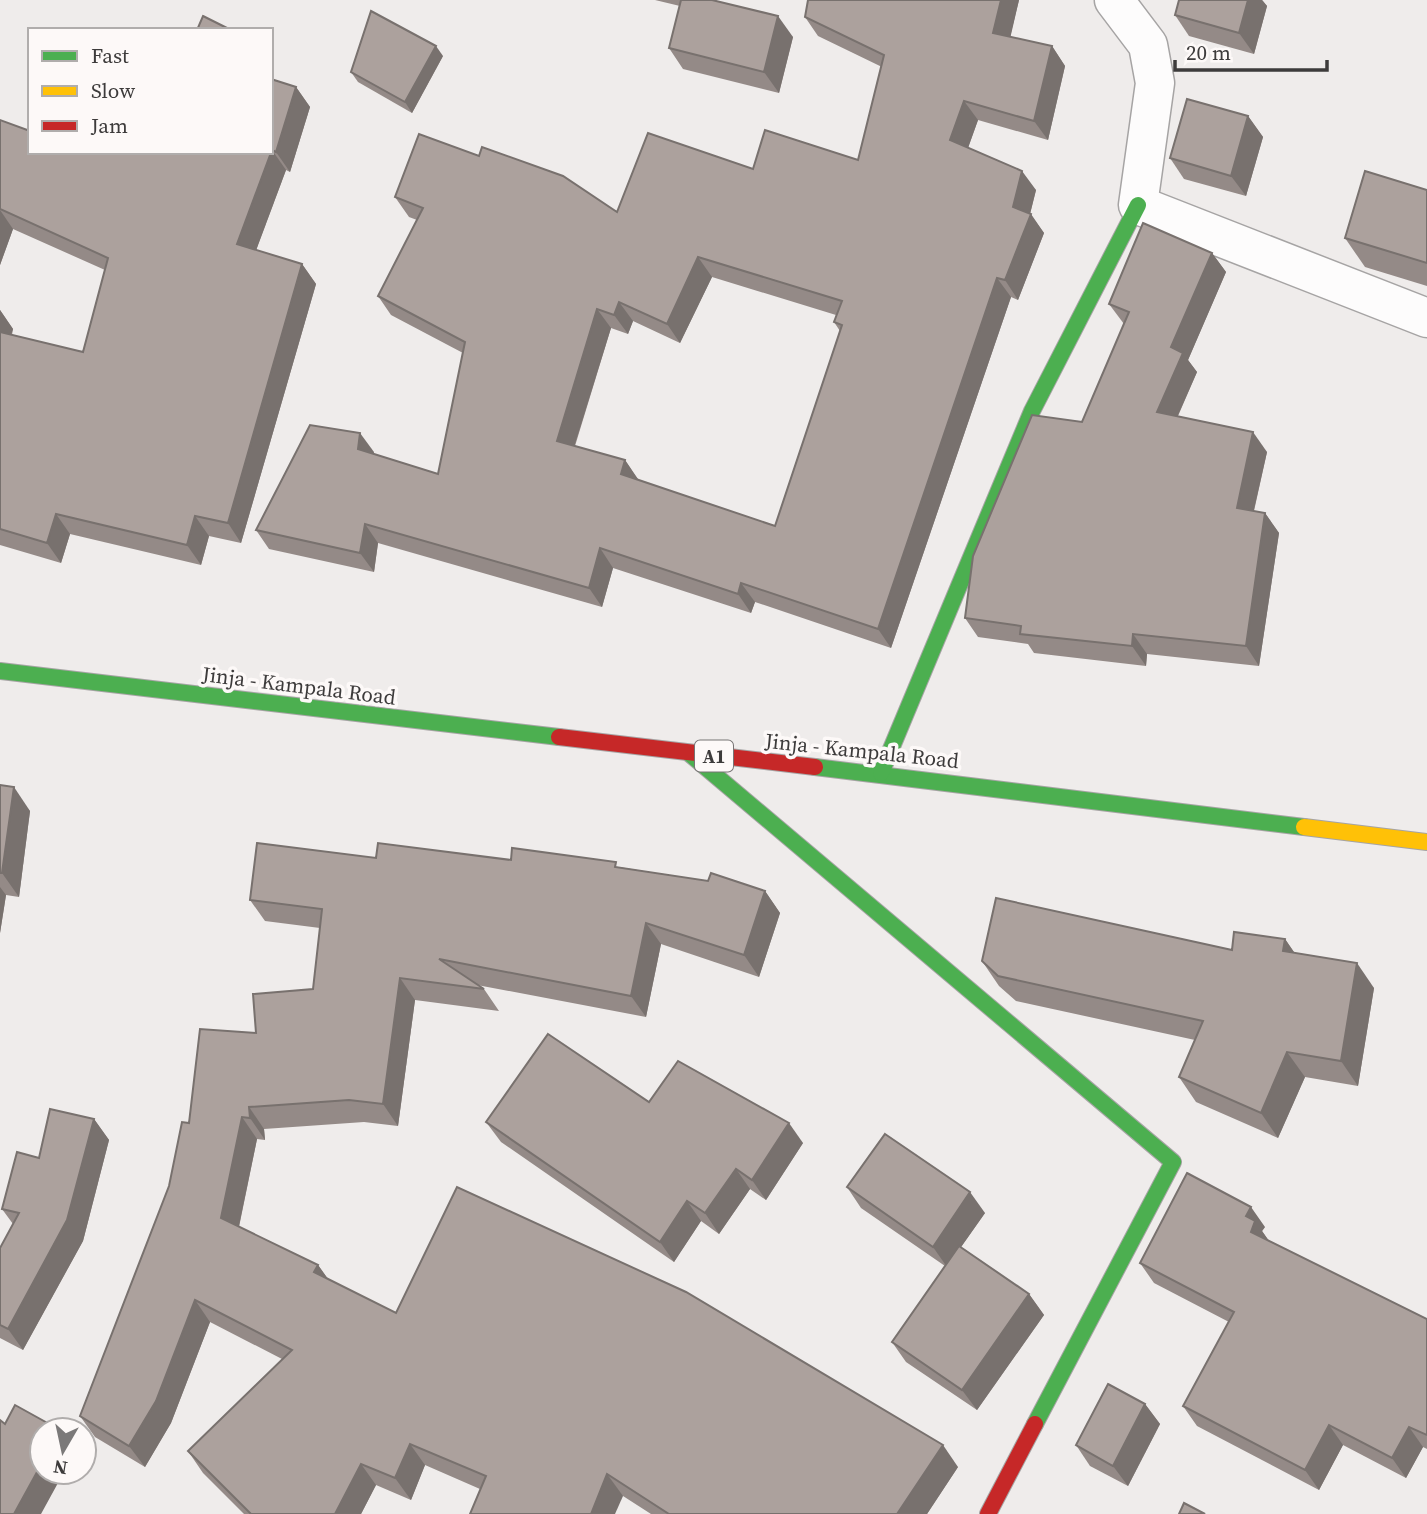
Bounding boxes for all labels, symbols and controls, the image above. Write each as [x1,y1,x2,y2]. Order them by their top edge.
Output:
legend [28,28,273,154]
scale bar [1175,28,1327,72]
text: 20 m [1186,38,1231,67]
text: Fast [91,41,129,70]
text: Slow [91,76,135,105]
text: Jam [90,111,128,140]
street label: Jinja - Kampala Road [200,659,397,712]
street label: Jinja - Kampala Road [763,726,960,775]
road number: A1 [695,740,733,772]
north arrow [28,1416,98,1486]
text: N [51,1454,69,1482]

